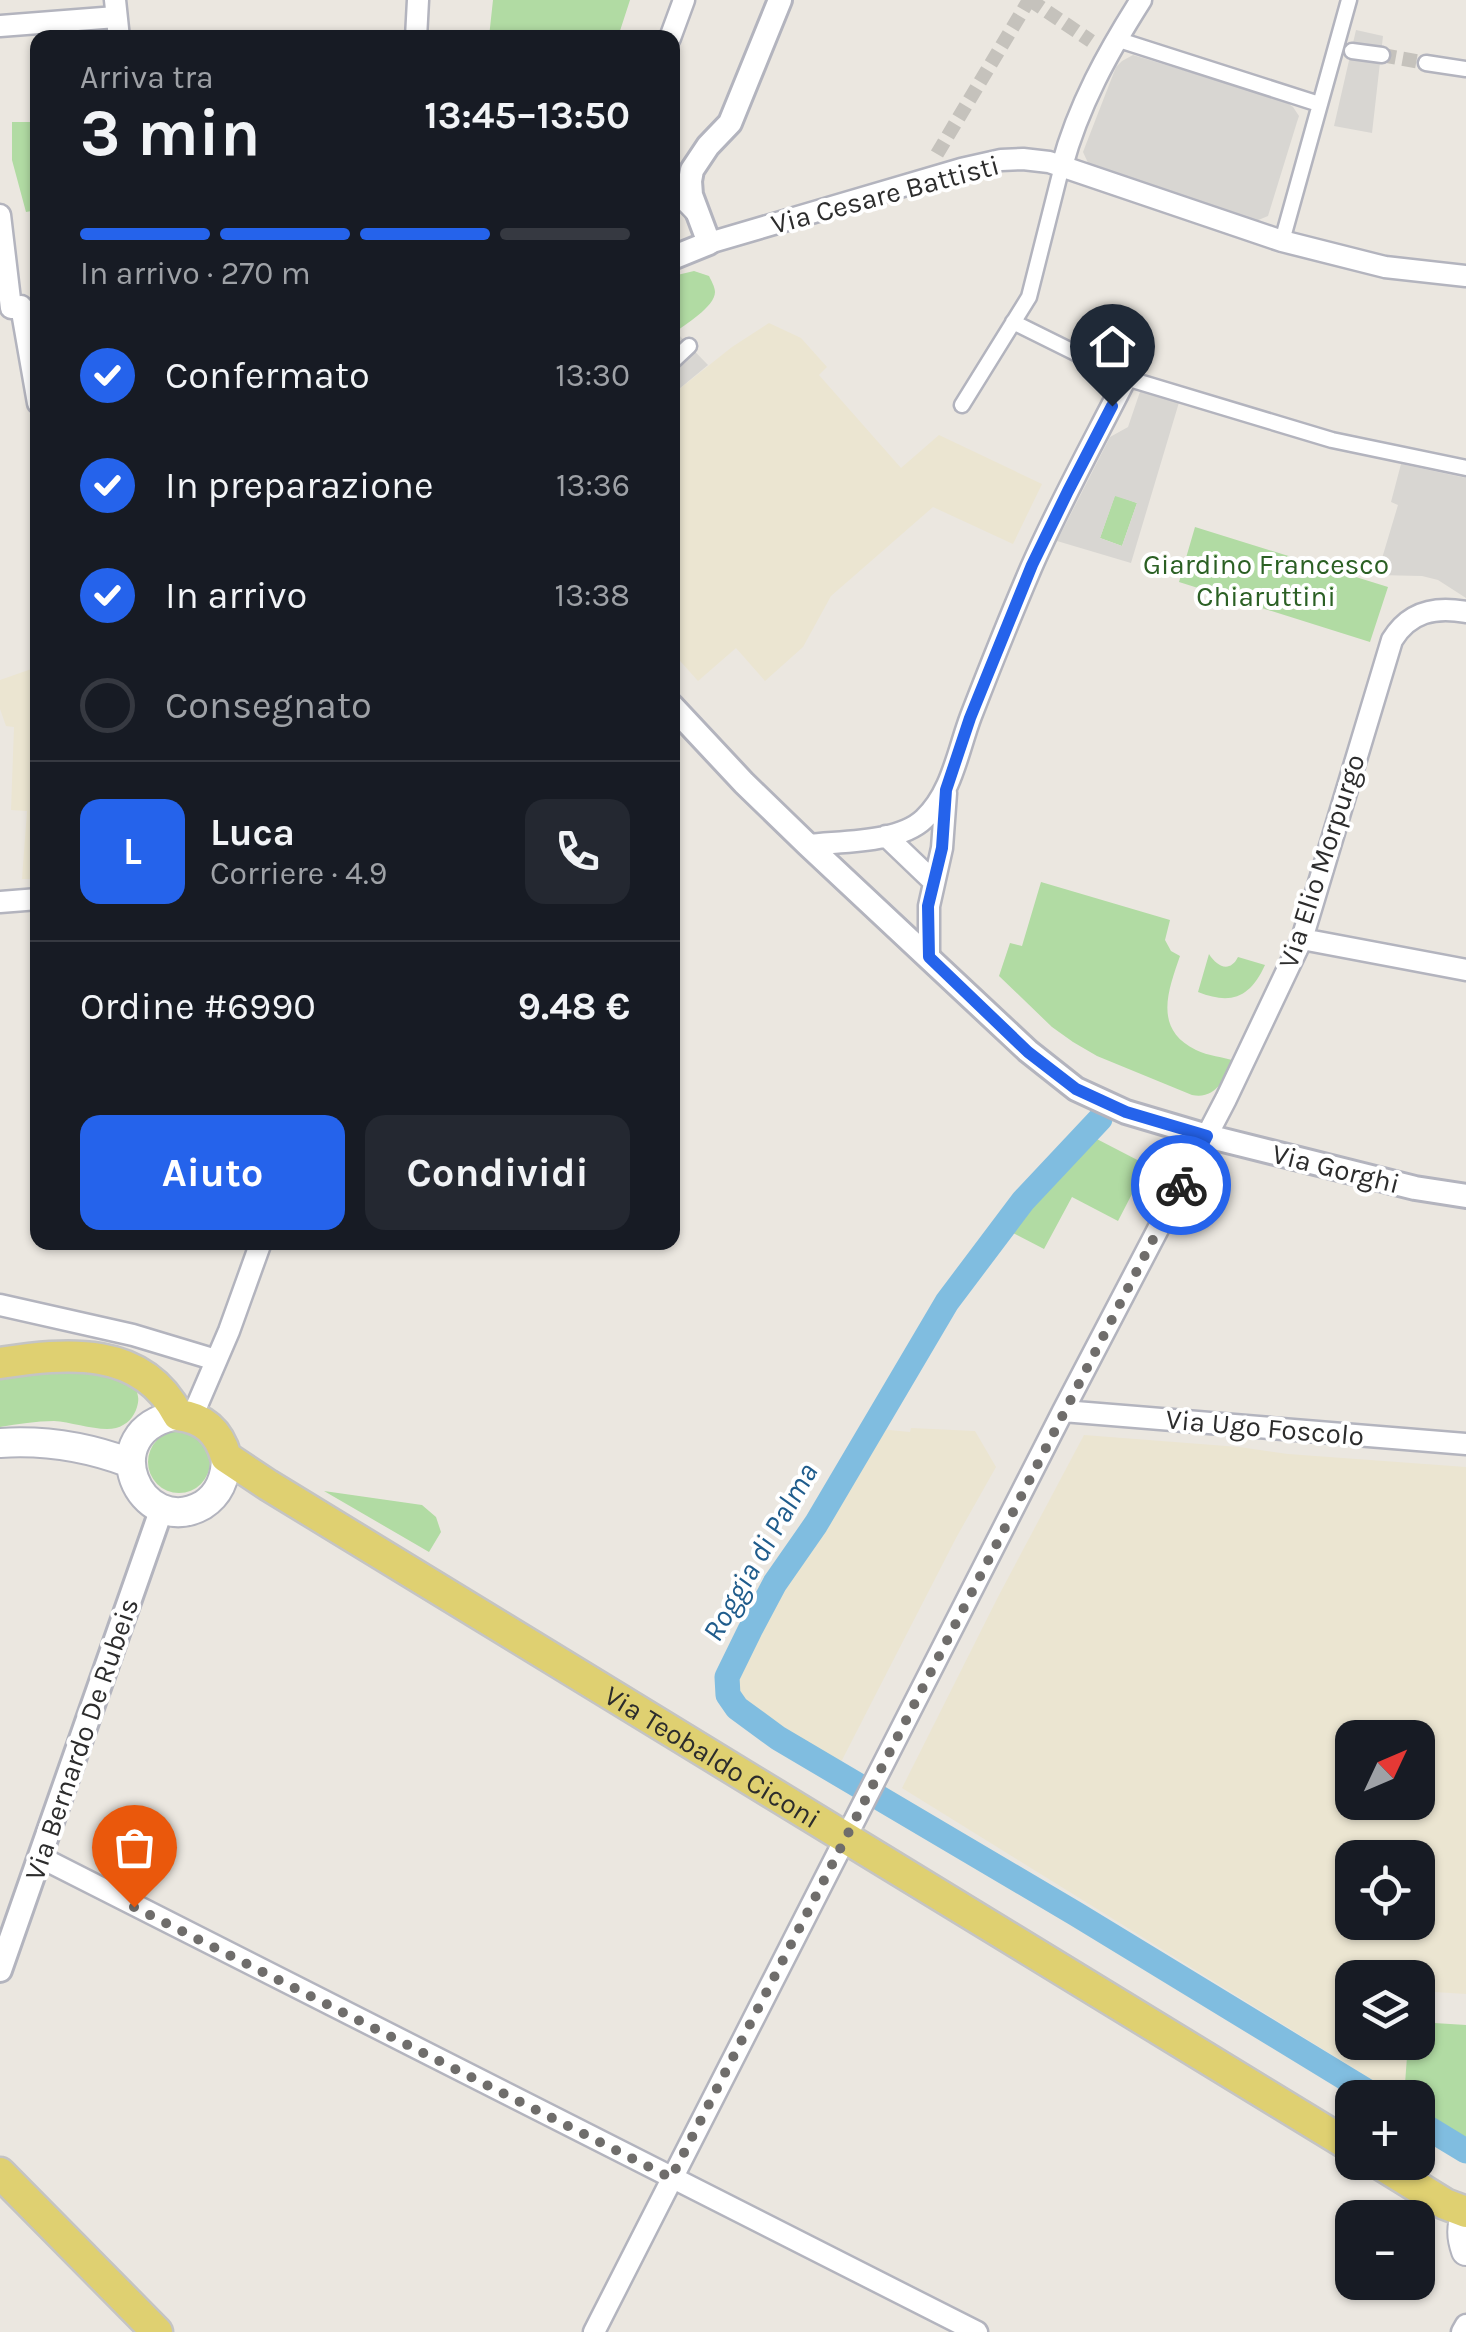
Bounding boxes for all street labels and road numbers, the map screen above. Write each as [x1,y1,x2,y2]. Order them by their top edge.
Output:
street label: Via Cesare Battisti [767,148,1003,241]
street label: Via Elio Morpurgo [1271,750,1372,972]
street label: Via Gorghi [1269,1137,1403,1200]
street label: Via Ugo Foscolo [1164,1402,1366,1453]
street label: Via Bernardo De Rubeis [18,1594,145,1885]
street label: Via Teobaldo Ciconi [598,1678,826,1835]

